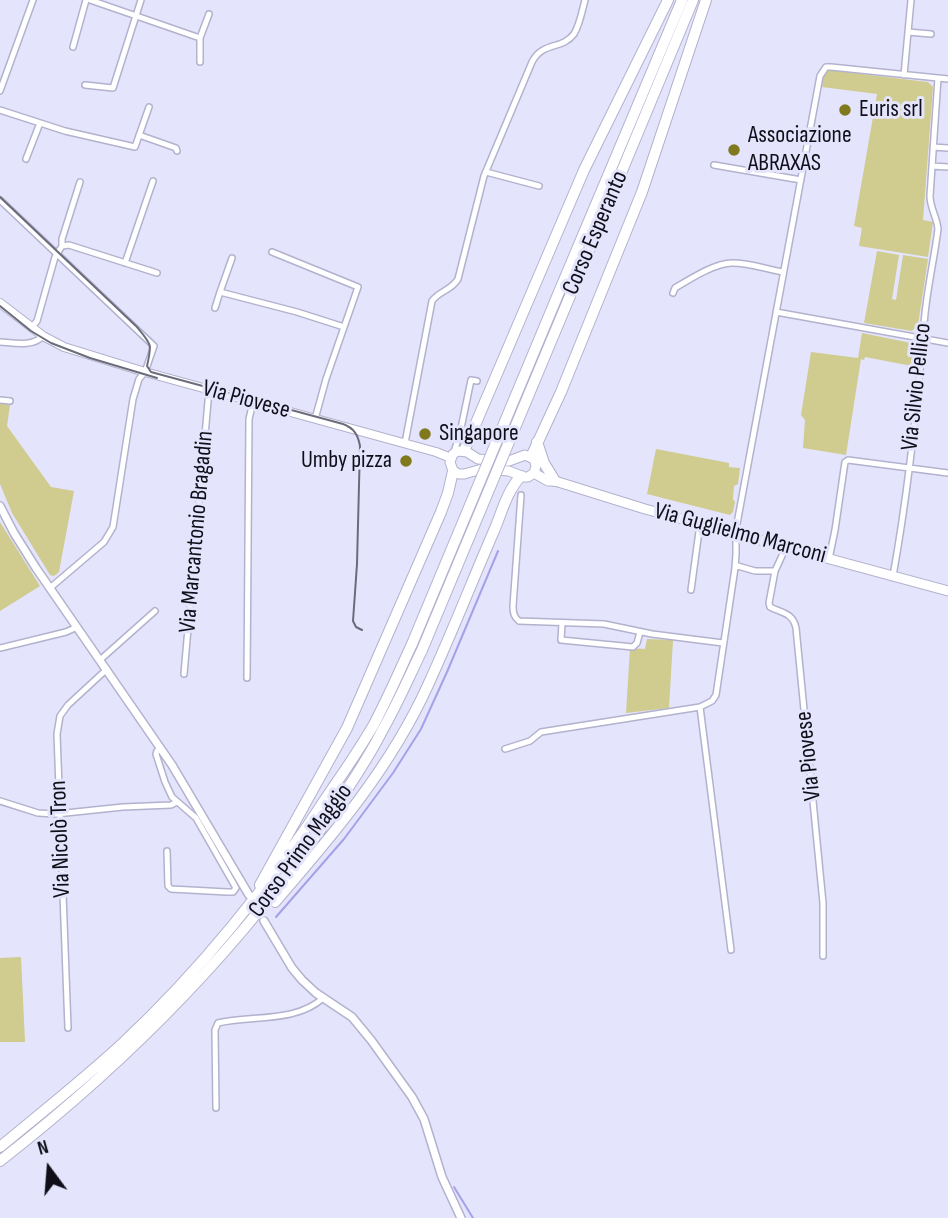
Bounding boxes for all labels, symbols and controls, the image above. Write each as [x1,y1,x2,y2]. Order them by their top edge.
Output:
place label: Euris srl [859,96,923,124]
marker: Euris srl [837,102,853,118]
place label: Associazione ABRAXAS [748,122,852,178]
marker: Associazione ABRAXAS [726,142,742,158]
street label: Corso Esperanto [557,167,635,299]
street label: Via Silvio Pellico [896,322,938,452]
street label: Via Piovese [199,374,293,426]
place label: Singapore [439,420,519,448]
marker: Singapore [417,426,433,442]
street label: Via Marcantonio Bragadin [174,430,220,634]
place label: Umby pizza [301,447,392,475]
marker: Umby pizza [398,453,414,469]
street label: Via Guglielmo Marconi [651,497,829,571]
street label: Via Piovese [790,710,828,802]
street label: Corso Primo Maggio [243,779,359,923]
street label: Via Nicolò Tron [45,780,77,898]
north arrow [14,1134,84,1204]
text: N [35,1136,51,1161]

